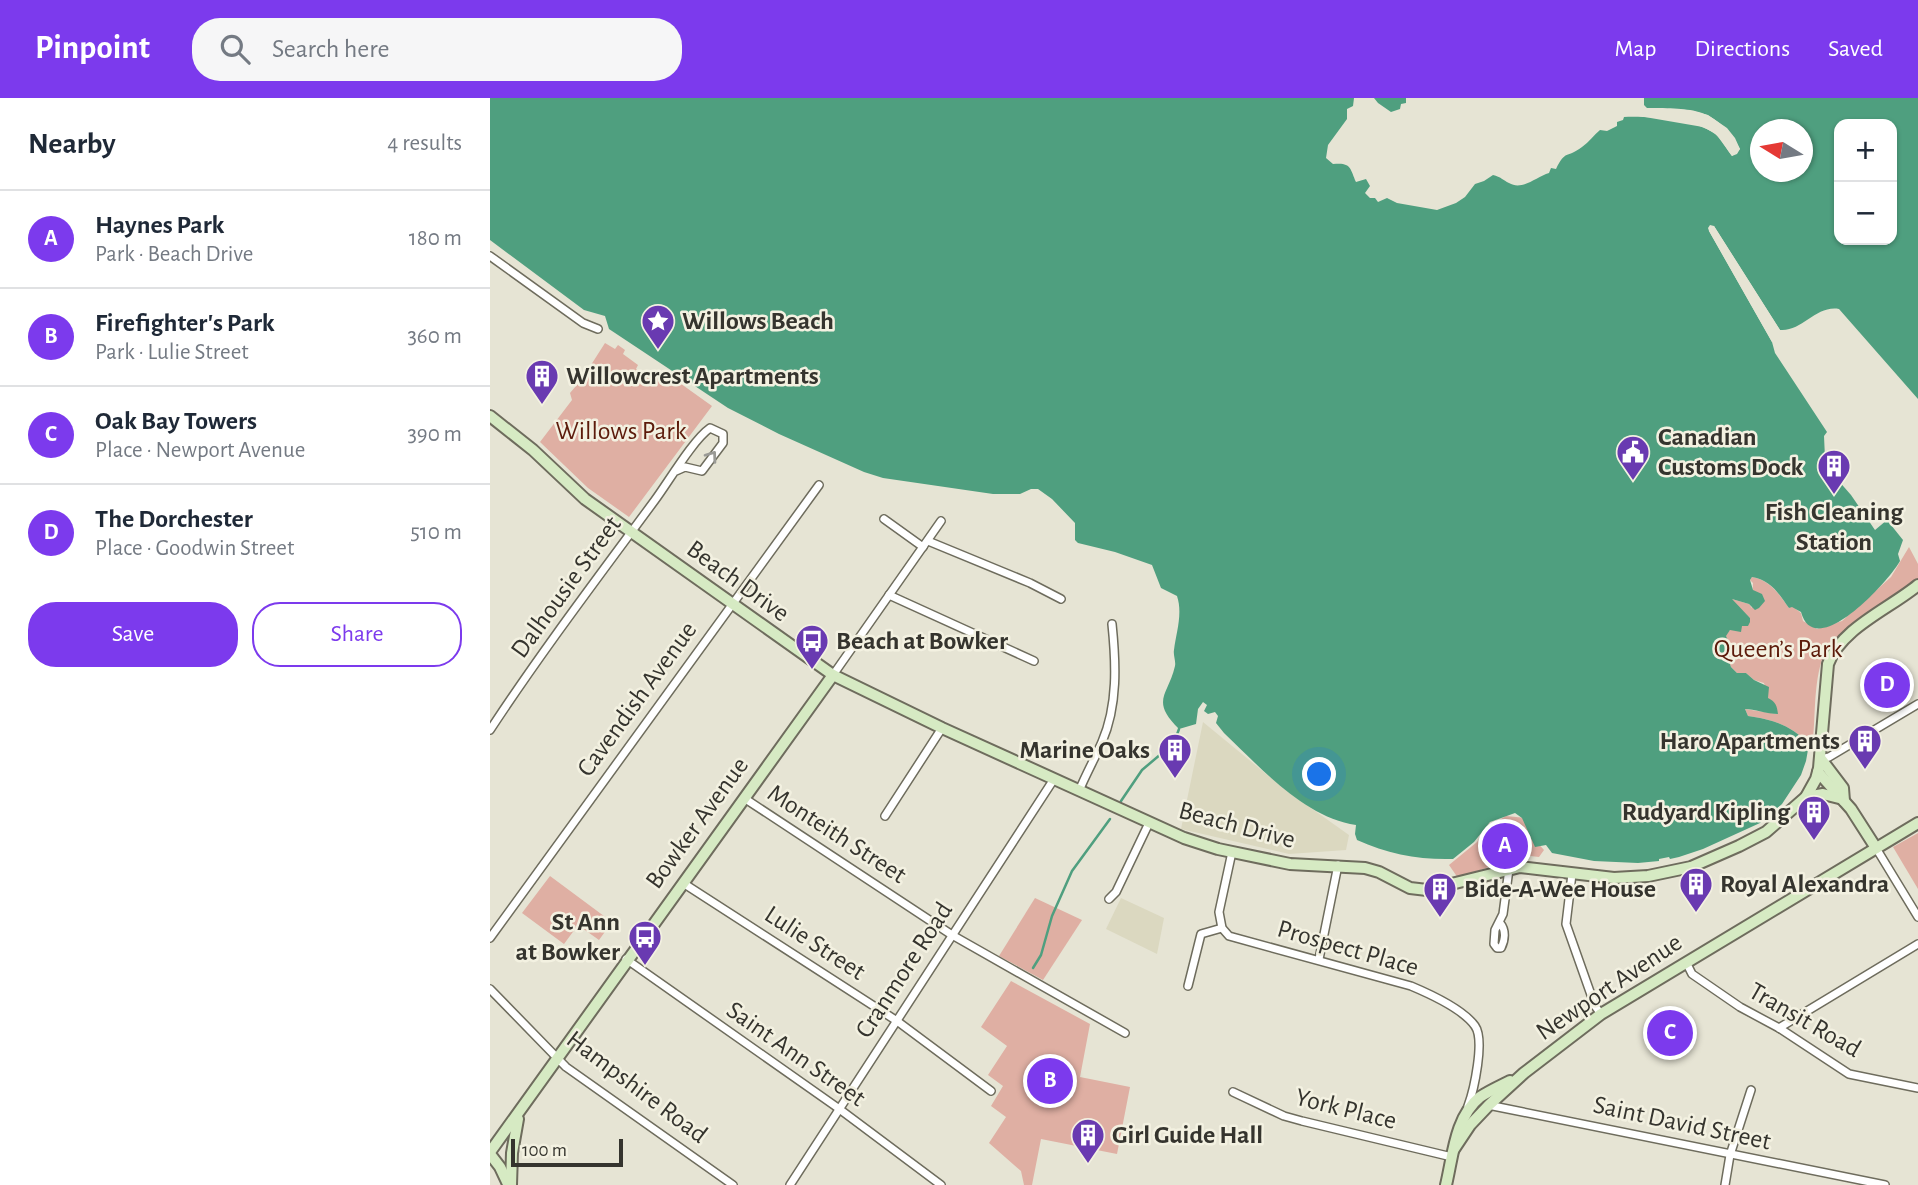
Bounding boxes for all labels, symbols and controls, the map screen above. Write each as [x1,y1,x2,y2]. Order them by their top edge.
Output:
search box [192,18,682,81]
icon: search [216,30,254,68]
text: Pinpoint [35,32,150,65]
text: Search here [272,36,390,62]
text: Map [1614,37,1656,61]
text: Directions [1694,37,1790,61]
text: Saved [1828,37,1883,61]
north arrow [1750,119,1813,182]
map controls [1834,119,1897,245]
button: + [1834,119,1897,182]
text: Nearby [28,129,116,159]
text: 4 results [387,132,462,155]
button: − [1834,182,1897,245]
text: Haynes Park [95,212,224,238]
text: A [44,227,58,250]
text: 180 m [409,227,462,250]
text: Park · Beach Drive [95,243,253,266]
place icon: Willows Beach [639,302,677,351]
place label: Willows Beach [682,308,834,334]
text: Firefighter's Park [95,310,275,336]
text: B [44,325,58,348]
text: 360 m [407,325,462,348]
text: Park · Lulie Street [95,341,249,364]
building icon: Willowcrest Apartments [523,357,561,406]
place label: Willowcrest Apartments [566,363,819,389]
text: Oak Bay Towers [95,408,257,434]
park label: Willows Park [555,418,687,444]
text: C [45,423,57,446]
text: 390 m [407,423,462,446]
place label: Canadian Customs Dock [1658,424,1804,480]
public building icon: Canadian Customs Dock [1614,433,1652,482]
text: Place · Newport Avenue [95,439,305,462]
building icon: Fish Cleaning Station [1815,447,1853,496]
one-way arrow [704,452,717,464]
place label: Fish Cleaning Station [1765,499,1904,555]
text: The Dorchester [95,506,253,532]
street label: Dalhousie Street [506,511,626,663]
text: D [43,521,59,544]
text: 510 m [410,521,462,544]
street label: Beach Drive [682,535,794,627]
text: Place · Goodwin Street [95,537,294,560]
button: Save [28,602,238,667]
button: Share [252,602,462,667]
street label: Cavendish Avenue [572,617,702,781]
bus stop icon: Beach at Bowker [793,622,831,671]
place label: Beach at Bowker [836,628,1008,654]
park label: Queen’s Park [1714,636,1842,662]
pin: D [1864,659,1910,711]
building icon: Haro Apartments [1846,722,1884,771]
place label: Haro Apartments [1660,728,1840,754]
building icon: Marine Oaks [1156,731,1194,780]
place label: Marine Oaks [1019,737,1150,763]
street label: Bowker Avenue [641,752,753,894]
your location [1302,757,1336,791]
street label: Monteith Street [763,780,911,888]
building icon: Rudyard Kipling [1795,793,1833,842]
street label: Beach Drive [1176,797,1298,853]
place label: Rudyard Kipling [1622,799,1791,825]
pin: A [1482,820,1528,872]
building icon: Royal Alexandra [1677,865,1715,914]
building icon: Bide-A-Wee House [1421,870,1459,919]
place label: Royal Alexandra [1720,871,1889,897]
place label: Bide-A-Wee House [1464,876,1656,902]
street label: Cranmore Road [851,898,957,1042]
street label: Lulie Street [760,901,870,985]
place label: St Ann at Bowker [515,909,620,965]
street label: Prospect Place [1274,915,1422,981]
bus stop icon: St Ann at Bowker [626,918,664,967]
street label: Newport Avenue [1532,929,1686,1045]
street label: Transit Road [1745,978,1865,1062]
street label: Saint Ann Street [722,997,870,1111]
pin: C [1647,1007,1693,1059]
street label: Hampshire Road [562,1026,712,1148]
pin: B [1027,1055,1073,1107]
street label: York Place [1293,1084,1399,1134]
street label: Saint David Street [1591,1091,1773,1155]
building icon: Girl Guide Hall [1069,1116,1107,1165]
place label: Girl Guide Hall [1112,1122,1263,1148]
scale bar [511,1136,623,1168]
text: 100 m [522,1141,567,1160]

